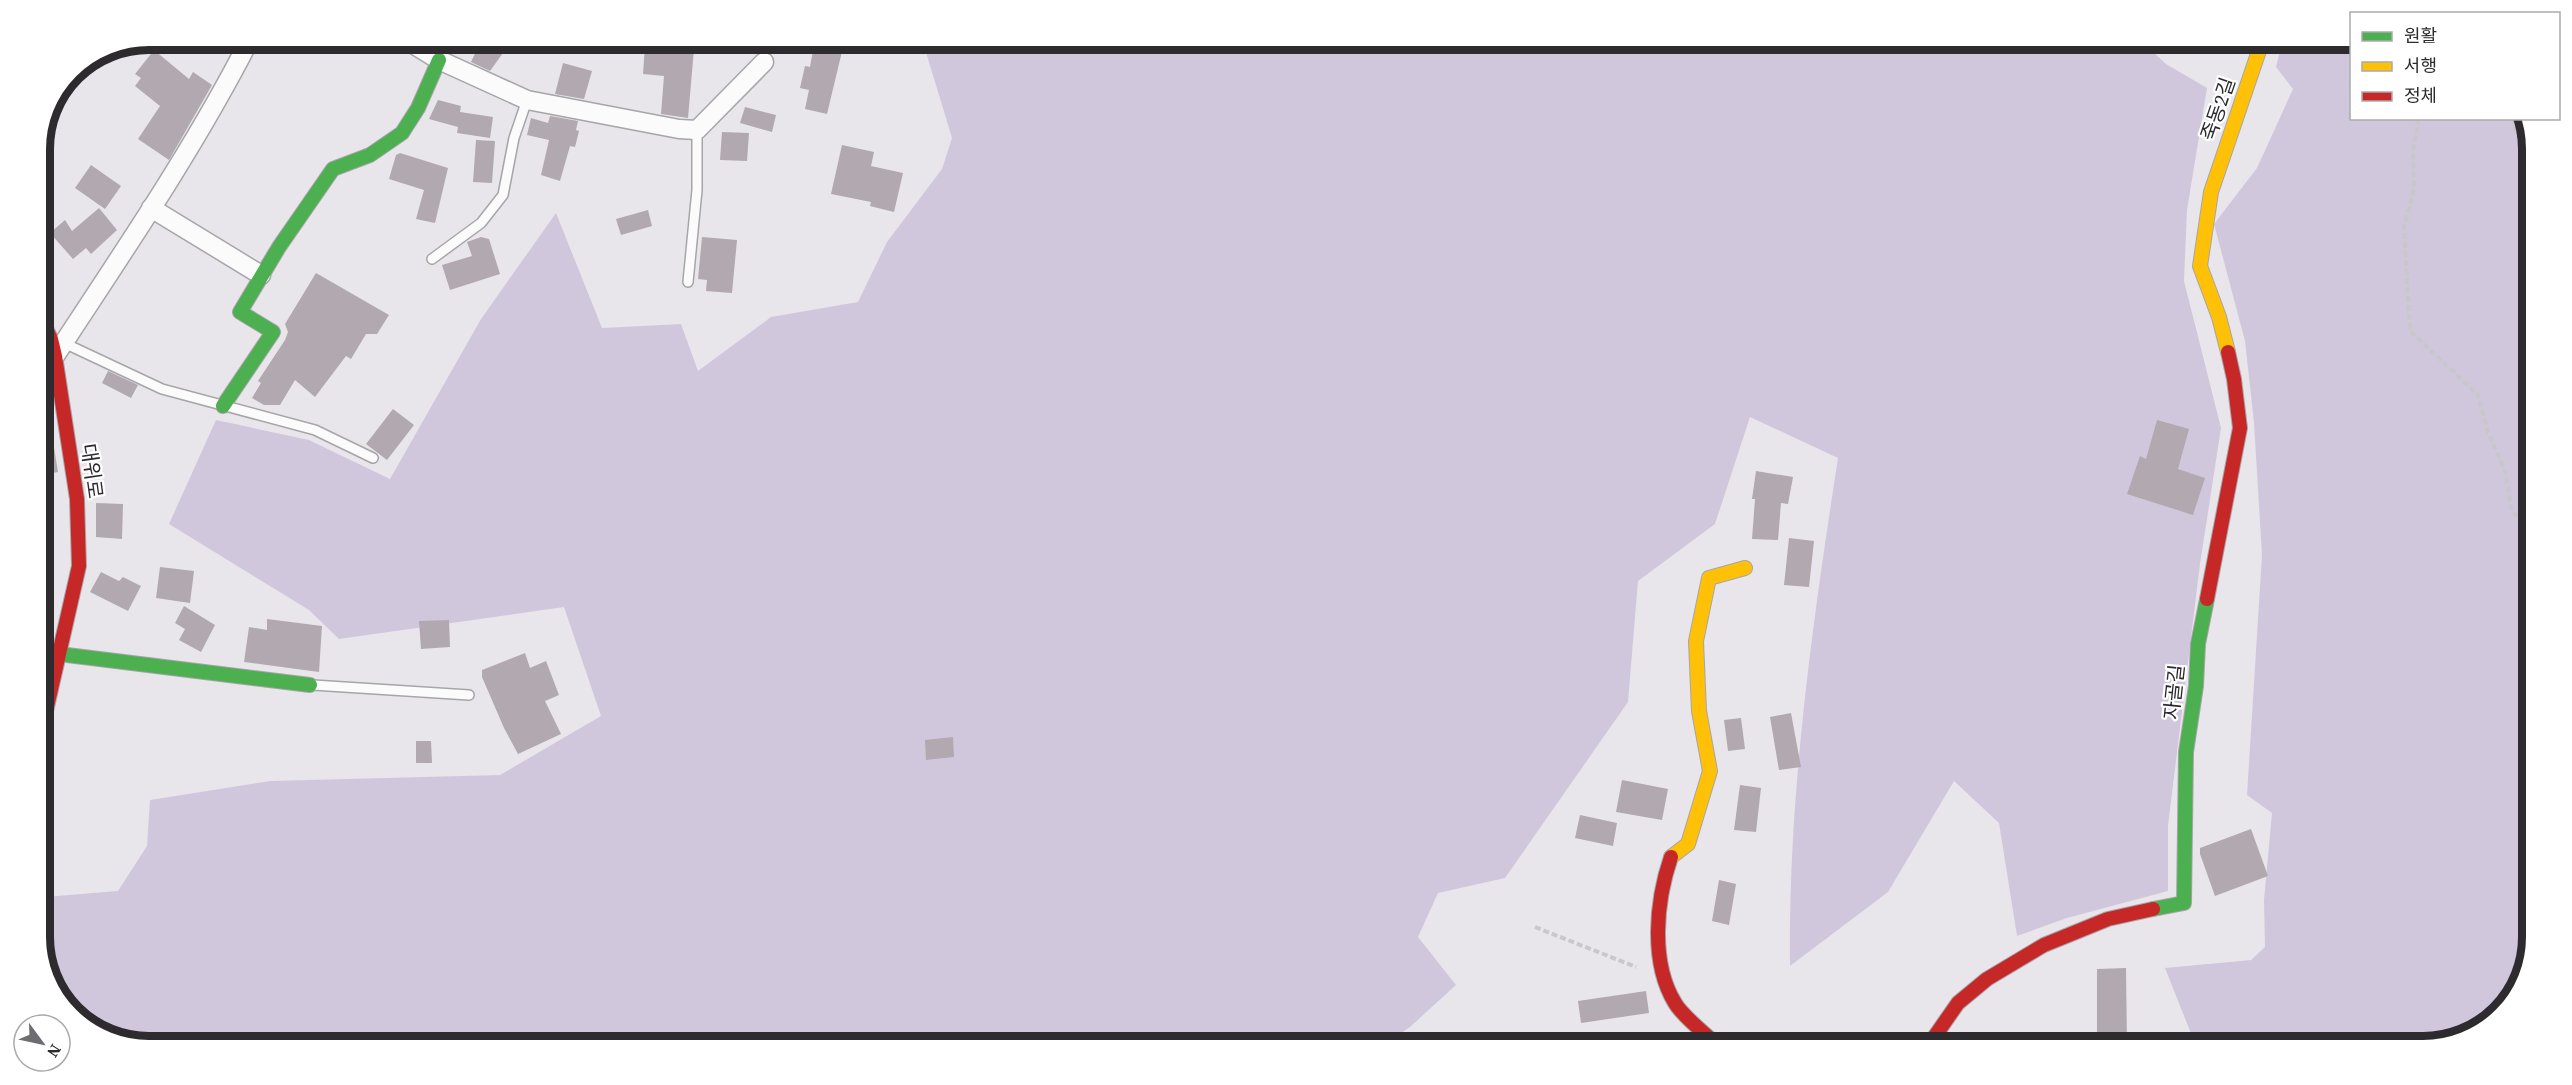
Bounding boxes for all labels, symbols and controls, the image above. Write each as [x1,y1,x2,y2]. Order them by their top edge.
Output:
legend [2350,12,2560,120]
text: 원활 [2404,23,2437,48]
text: 서행 [2404,53,2437,78]
street label: 죽동2길 [2194,74,2242,144]
text: 정체 [2404,83,2437,108]
street label: 대위로 [74,442,110,500]
street label: 자골길 [2157,663,2191,721]
north arrow [12,1013,72,1073]
text: N [42,1040,67,1062]

